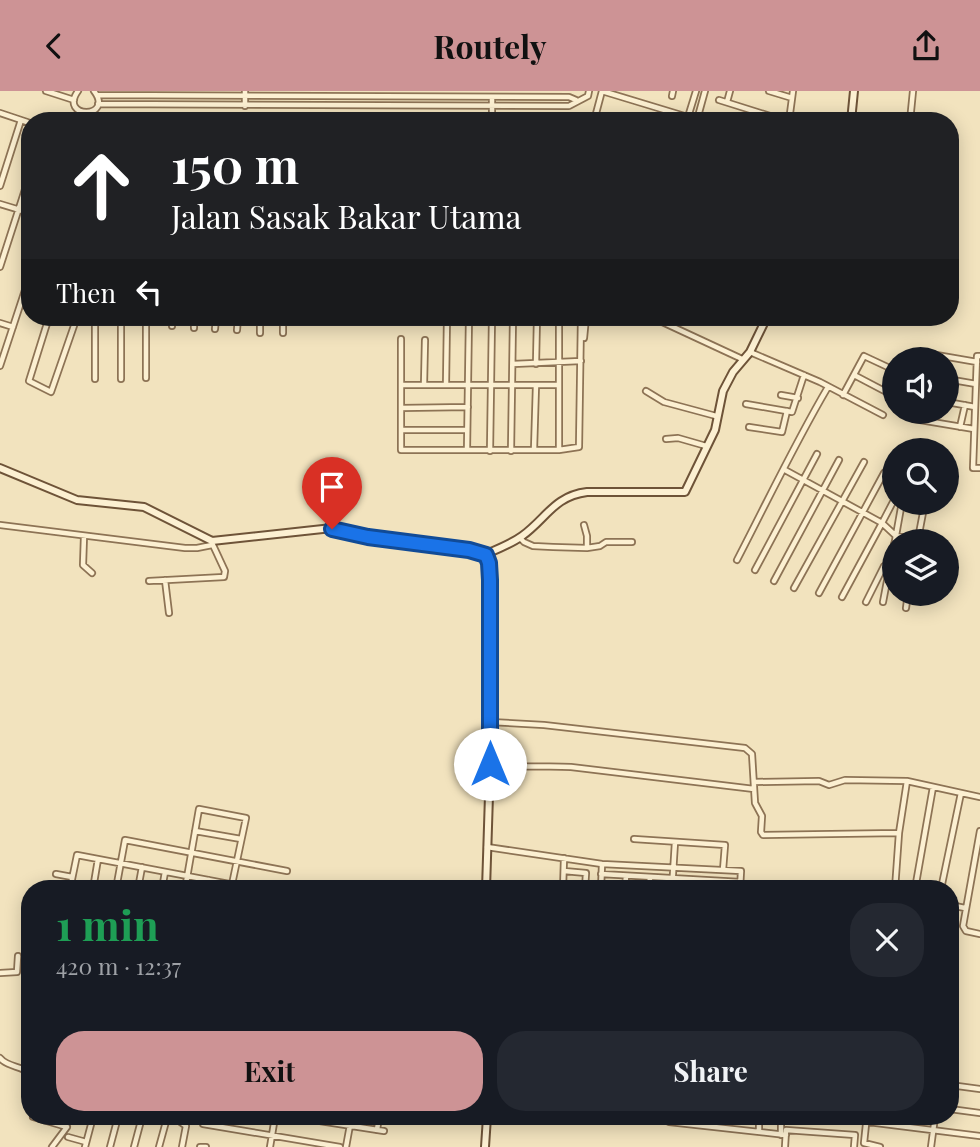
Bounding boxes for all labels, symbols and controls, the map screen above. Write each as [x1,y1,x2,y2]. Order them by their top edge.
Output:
text: Routely [433,24,547,67]
icon: back [35,27,73,65]
icon: share [907,27,945,65]
text: 150 m [171,131,299,196]
icon: ahead [56,140,147,231]
text: Jalan Sasak Bakar Utama [171,194,522,237]
icon: left [130,273,168,311]
text: Then [56,275,116,310]
map controls [882,347,959,606]
button: sound [882,347,959,424]
button: search [882,438,959,515]
pin [302,457,362,529]
icon: arrive [313,468,351,506]
button: layers [882,529,959,606]
position arrow [453,727,527,801]
text: 1 min [56,896,159,952]
button: close [850,903,924,977]
text: 420 m · 12:37 [56,950,181,981]
button: Exit [56,1031,483,1111]
button: Share [497,1031,924,1111]

